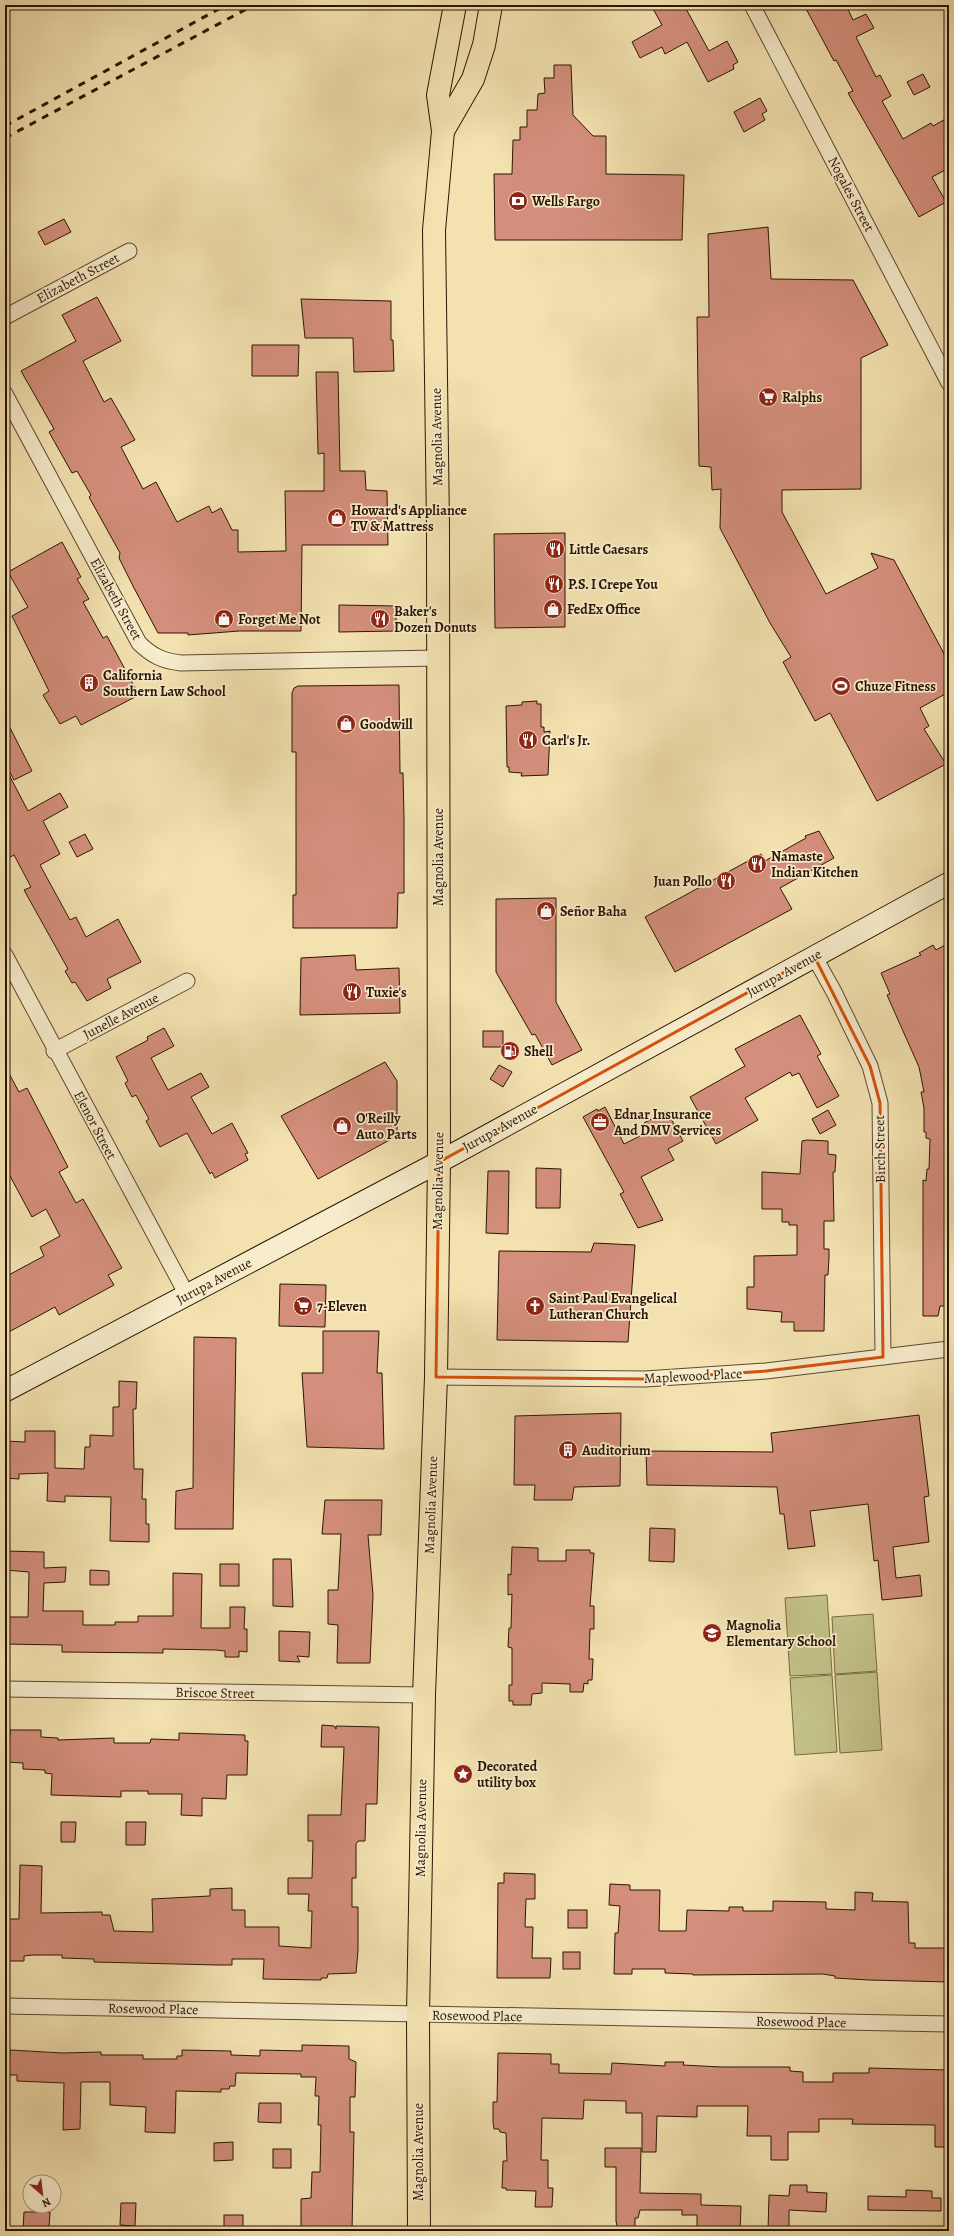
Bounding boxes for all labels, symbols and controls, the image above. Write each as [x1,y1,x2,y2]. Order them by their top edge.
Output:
street label: Nogales Street [823,153,879,235]
bank icon: Wells Fargo [507,190,529,212]
place label: Wells Fargo [531,192,600,211]
street label: Elizabeth Street [33,248,123,308]
supermarket icon: Ralphs [757,386,779,408]
street label: Magnolia Avenue [427,388,447,486]
place label: Ralphs [782,388,822,407]
place label: Howard's Appliance TV & Mattress [351,501,468,536]
shop icon: Howard's Appliance TV & Mattress [326,507,348,529]
restaurant icon: Little Caesars [544,538,566,560]
place label: Little Caesars [569,540,648,559]
street label: Elizabeth Street [86,554,147,644]
restaurant icon: P.S. I Crepe You [543,573,565,595]
place label: P.S. I Crepe You [568,575,658,594]
shop icon: FedEx Office [542,598,564,620]
place label: FedEx Office [567,600,641,619]
place label: Baker's Dozen Donuts [394,602,477,637]
shop icon: Forget Me Not [213,608,235,630]
restaurant icon: Baker's Dozen Donuts [369,608,391,630]
place label: Forget Me Not [238,610,321,629]
place label: California Southern Law School [103,666,226,701]
building icon: California Southern Law School [78,672,100,694]
sports icon: Chuze Fitness [830,675,852,697]
place label: Chuze Fitness [855,677,936,696]
shop icon: Goodwill [335,713,357,735]
place label: Goodwill [360,715,413,734]
restaurant icon: Carl's Jr. [517,729,539,751]
place label: Carl's Jr. [542,731,590,750]
street label: Magnolia Avenue [429,808,448,906]
place label: Namaste Indian Kitchen [771,847,858,882]
restaurant icon: Namaste Indian Kitchen [746,853,768,875]
restaurant icon: Juan Pollo [715,870,737,892]
place label: Juan Pollo [654,872,712,891]
shop icon: Señor Baha [535,900,557,922]
place label: Señor Baha [560,902,627,921]
street label: Jurupa Avenue [743,945,825,1001]
restaurant icon: Tuxie's [341,981,363,1003]
place label: Tuxie's [366,983,407,1002]
street label: Junelle Avenue [80,988,162,1044]
fuel station icon: Shell [499,1040,521,1062]
place label: Shell [524,1042,553,1061]
street label: Elenor Street [69,1087,121,1163]
street label: Jurupa Avenue [459,1100,541,1156]
place label: Ednar Insurance And DMV Services [613,1105,721,1140]
place label: O'Reilly Auto Parts [355,1109,417,1144]
office icon: Ednar Insurance And DMV Services [589,1111,611,1133]
street label: Birch Street [870,1114,890,1183]
shop icon: O'Reilly Auto Parts [331,1115,353,1137]
street label: Magnolia Avenue [428,1132,448,1230]
street label: Jurupa Avenue [173,1253,255,1309]
place label: Saint Paul Evangelical Lutheran Church [549,1289,677,1324]
supermarket icon: 7-Eleven [292,1295,314,1317]
church icon: Saint Paul Evangelical Lutheran Church [524,1295,546,1317]
place label: 7-Eleven [317,1297,367,1316]
street label: Maplewood Place [643,1364,743,1388]
building icon: Auditorium [557,1439,579,1461]
place label: Auditorium [581,1441,651,1460]
street label: Magnolia Avenue [420,1456,442,1554]
place label: Magnolia Elementary School [726,1616,836,1651]
school or university icon: Magnolia Elementary School [701,1622,723,1644]
street label: Briscoe Street [175,1683,255,1703]
place label: Decorated utility box [477,1757,538,1792]
place icon: Decorated utility box [452,1763,474,1785]
street label: Magnolia Avenue [411,1779,431,1877]
street label: Rosewood Place [108,1999,198,2019]
street label: Rosewood Place [432,2006,522,2026]
street label: Rosewood Place [756,2012,846,2032]
street label: Magnolia Avenue [409,2103,428,2201]
north arrow [22,2174,62,2214]
text: N [39,2194,54,2211]

